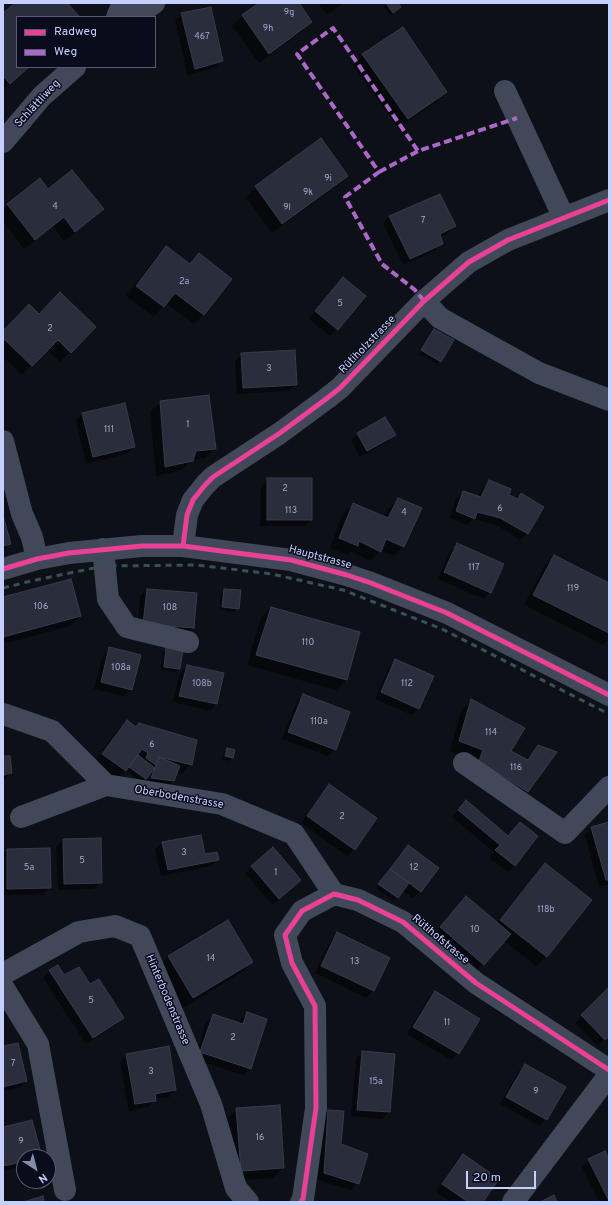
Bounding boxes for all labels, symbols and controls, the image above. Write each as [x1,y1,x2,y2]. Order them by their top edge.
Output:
house number: 9g [284,8,294,18]
legend [16,16,156,68]
text: Radweg [54,24,97,40]
house number: 9h [263,24,273,34]
house number: 467 [194,32,210,42]
text: Weg [54,44,77,60]
street label: Schlättliweg [13,77,63,131]
house number: 9i [324,174,332,184]
house number: 9k [303,188,313,198]
house number: 4 [52,202,58,212]
house number: 9l [283,203,291,213]
house number: 7 [421,216,425,226]
house number: 2a [179,277,189,287]
house number: 5 [337,299,343,309]
street label: Rütiholzstrasse [337,313,399,377]
house number: 2 [47,324,53,334]
house number: 3 [266,364,272,374]
house number: 1 [186,420,190,430]
house number: 111 [104,425,114,435]
house number: 2 [282,484,288,494]
house number: 6 [497,504,503,514]
house number: 113 [285,506,297,516]
house number: 4 [401,508,407,518]
street label: Hauptstrasse [287,543,353,573]
house number: 117 [468,563,480,573]
house number: 119 [567,584,579,594]
house number: 106 [34,602,48,612]
house number: 108 [163,603,177,613]
house number: 110 [302,638,314,648]
house number: 108a [111,663,131,673]
house number: 108b [192,679,212,689]
house number: 112 [401,679,413,689]
house number: 110a [310,717,328,727]
house number: 114 [485,728,497,738]
house number: 6 [149,740,155,750]
house number: 116 [510,763,522,773]
street label: Oberbodenstrasse [133,784,225,812]
house number: 2 [339,812,345,822]
house number: 3 [181,848,187,858]
house number: 5 [79,856,85,866]
house number: 5a [24,863,34,873]
house number: 12 [410,863,418,873]
house number: 1 [274,868,278,878]
house number: 118b [537,905,555,915]
street label: Rütihofstrasse [409,912,471,968]
house number: 10 [470,925,480,935]
street label: Hinterbodenstrasse [142,953,192,1047]
house number: 14 [207,954,215,964]
house number: 13 [351,957,359,967]
house number: 5 [88,996,94,1006]
house number: 11 [444,1018,450,1028]
house number: 2 [230,1033,236,1043]
house number: 7 [11,1059,15,1069]
house number: 3 [148,1067,154,1077]
house number: 15a [369,1077,383,1087]
house number: 9 [533,1087,539,1097]
house number: 16 [256,1133,264,1143]
house number: 9 [18,1137,24,1147]
north arrow [16,1149,56,1189]
scale bar [468,1163,538,1189]
text: N [35,1170,50,1186]
text: 20 m [473,1170,501,1186]

